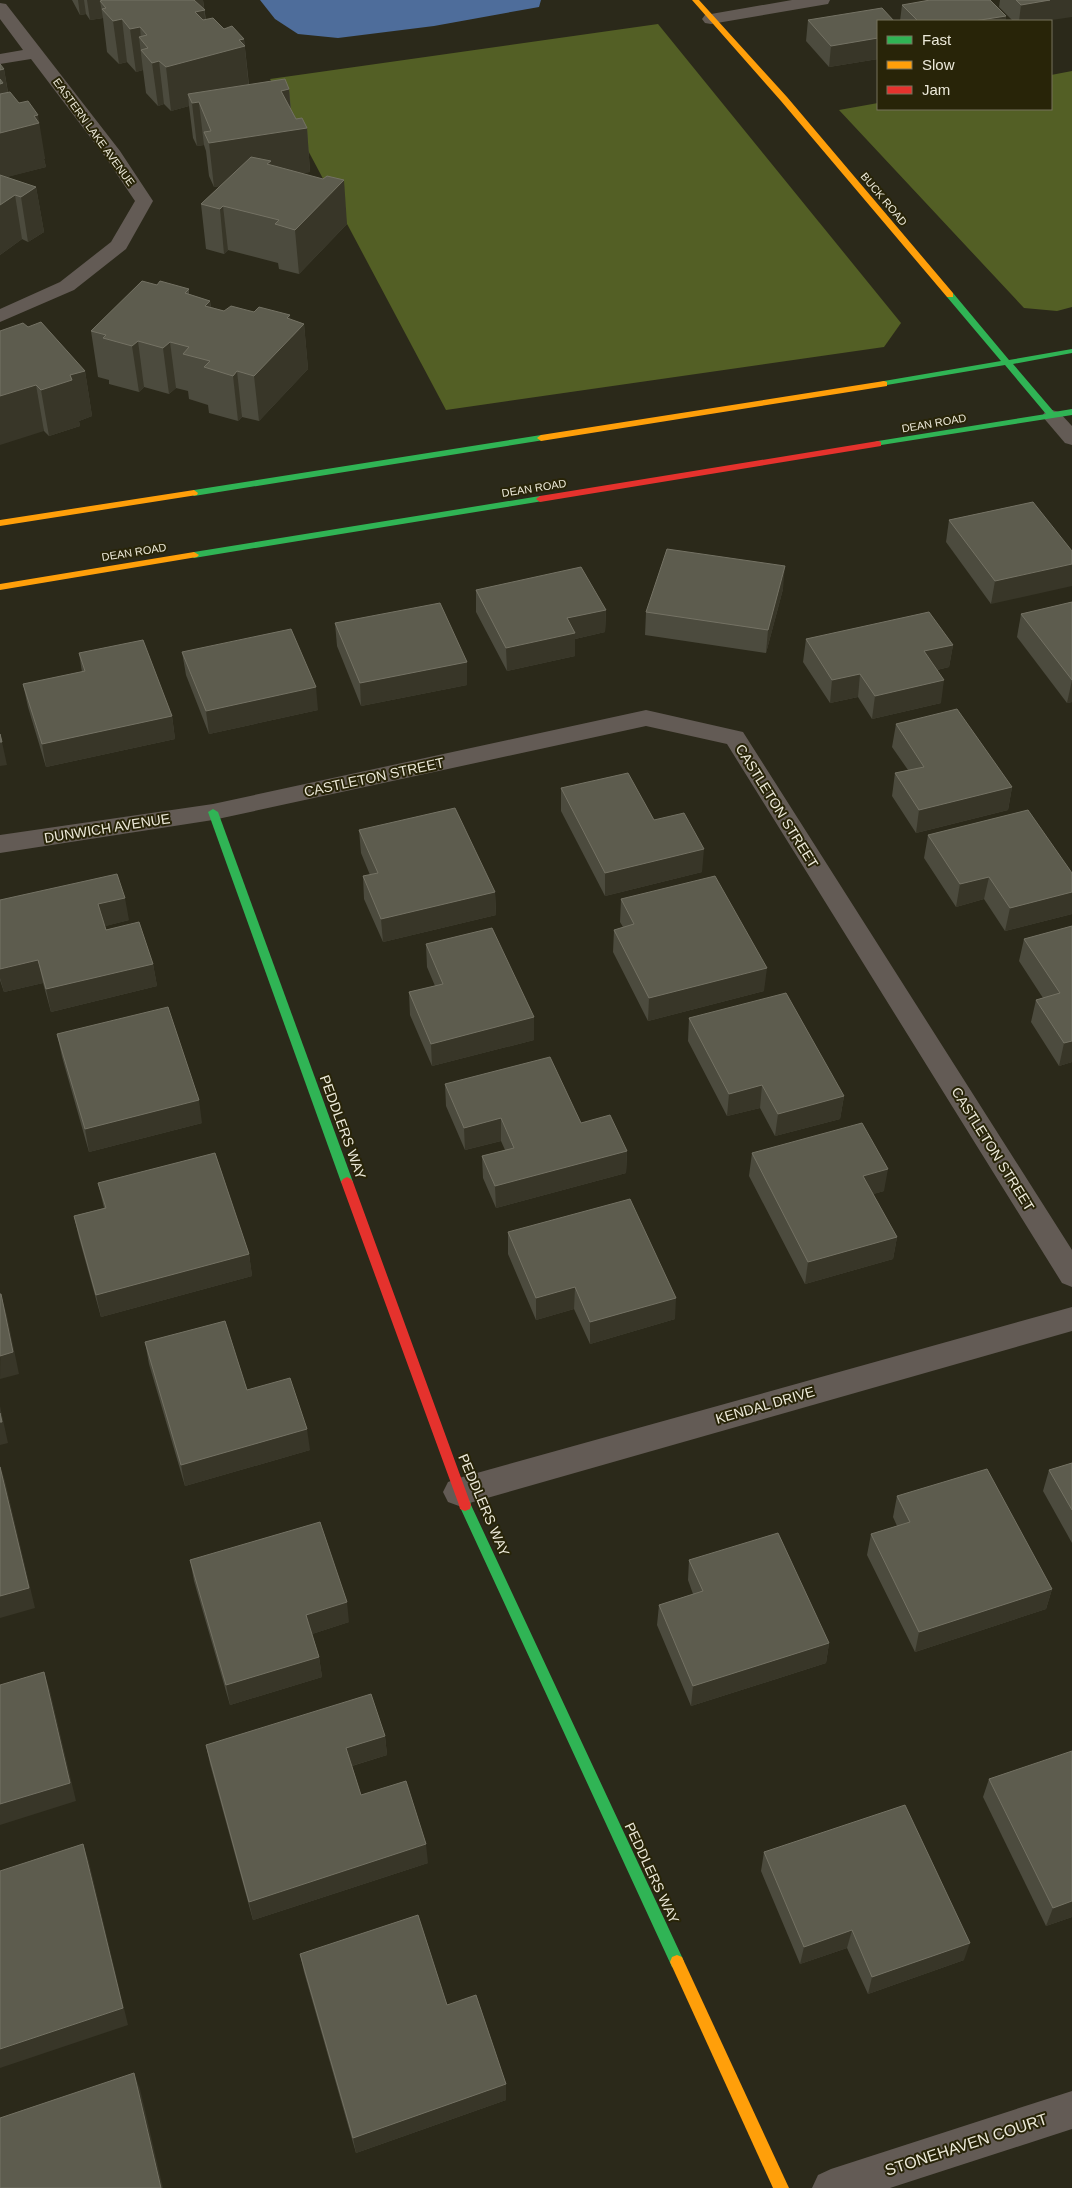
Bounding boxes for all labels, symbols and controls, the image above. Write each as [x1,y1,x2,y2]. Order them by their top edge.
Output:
legend [877,20,1052,110]
text: Fast [922,31,952,48]
text: Slow [922,56,955,73]
street label: EASTERN LAKE AVENUE [51,76,137,188]
text: Jam [922,81,950,98]
street label: BUCK ROAD [858,170,910,228]
street label: DEAN ROAD [901,411,967,435]
street label: DEAN ROAD [501,477,567,499]
street label: DEAN ROAD [101,541,167,563]
street label: CASTLETON STREET [732,741,822,871]
street label: CASTLETON STREET [302,754,446,800]
street label: DUNWICH AVENUE [43,810,171,846]
street label: PEDDLERS WAY [317,1073,369,1182]
street label: CASTLETON STREET [948,1084,1038,1214]
street label: KENDAL DRIVE [714,1383,816,1427]
street label: PEDDLERS WAY [455,1451,513,1559]
street label: PEDDLERS WAY [622,1820,683,1927]
street label: STONEHAVEN COURT [883,2110,1050,2179]

